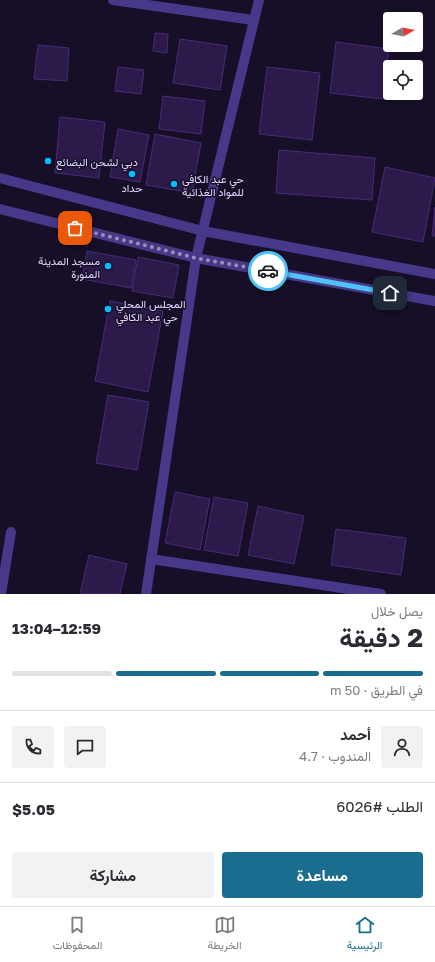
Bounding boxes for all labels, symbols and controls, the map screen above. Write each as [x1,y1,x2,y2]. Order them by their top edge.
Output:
north arrow [383,12,423,52]
map controls [383,12,423,100]
button: locate [383,60,423,100]
place label: دبي لشحن البضائع [56,155,138,172]
marker: دبي لشحن البضائع [43,156,53,166]
marker: حداد [127,169,137,179]
place label: حي عبد الكافي للمواد الغذائية [182,172,244,199]
marker: حي عبد الكافي للمواد الغذائية [169,179,179,189]
place label: حداد [121,181,143,194]
pin [58,211,92,245]
icon: bag [64,217,86,239]
courier [248,251,288,291]
place label: مسجد المدينة المنورة [38,254,100,281]
icon: car [257,260,279,282]
marker: مسجد المدينة المنورة [103,261,113,271]
pin [373,276,407,310]
icon: home [379,282,401,304]
place label: المجلس المحلي حي عبد الكافي [116,297,186,327]
marker: المجلس المحلي حي عبد الكافي [103,304,113,314]
text: يصل خلال [371,603,423,619]
text: 12:59–13:04 [12,619,101,637]
text: 2 دقيقة [339,622,423,653]
text: في الطريق · 50 m [330,682,423,698]
text: أحمد [340,725,371,743]
button: phone [12,726,54,768]
button: chat [64,726,106,768]
button: person [381,726,423,768]
text: المندوب · 4.7 [299,748,371,764]
text: الطلب #6026 [336,797,423,815]
text: $5.05 [12,800,55,818]
button: مشاركة [12,852,214,898]
button: مساعدة [222,852,423,898]
tab: المحفوظات [53,914,102,955]
tab: الخريطة [207,914,242,955]
tab: الرئيسية [347,914,382,955]

